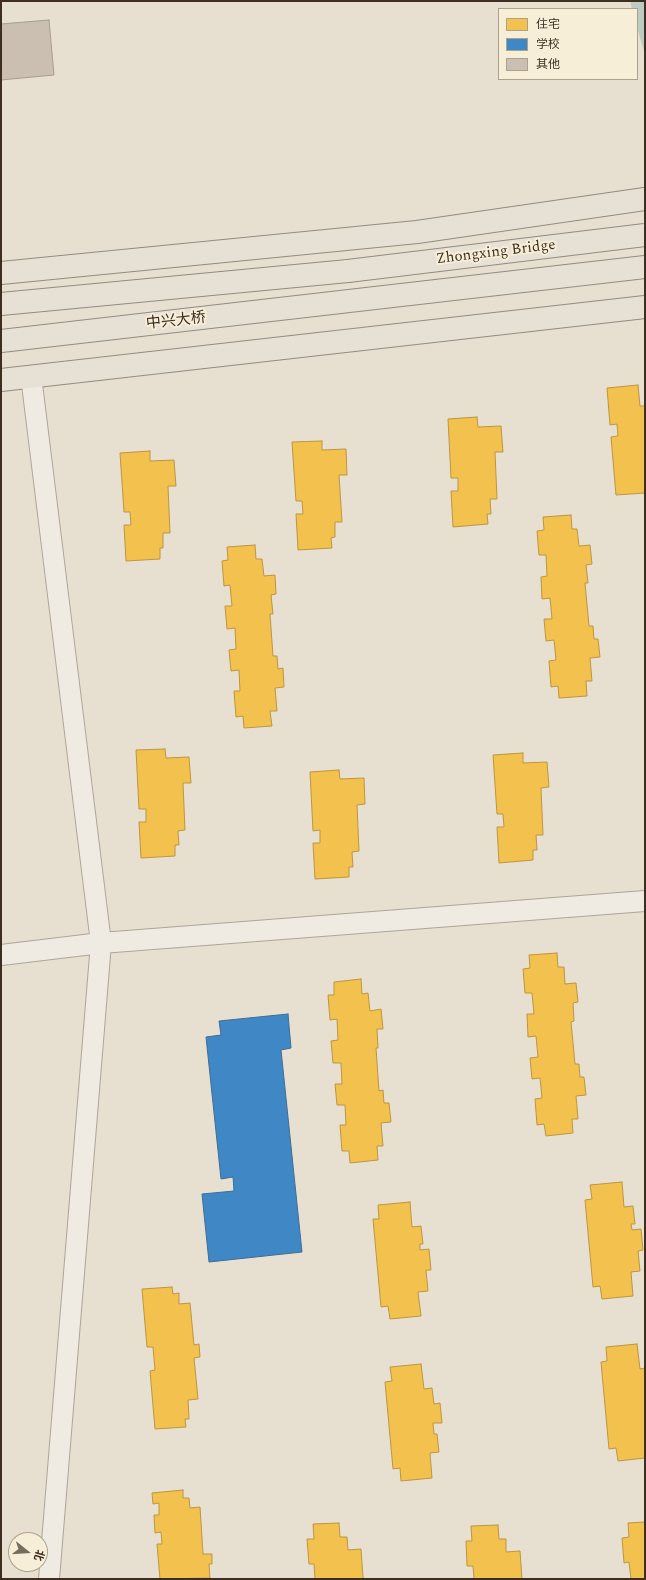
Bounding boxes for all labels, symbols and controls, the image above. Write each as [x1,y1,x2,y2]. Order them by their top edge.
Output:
legend [498,8,638,80]
text: 住宅 [536,15,560,34]
text: 学校 [536,35,560,54]
text: 其他 [536,55,560,74]
street label: Zhongxing Bridge [435,237,557,269]
street label: 中兴大桥 [145,310,207,334]
north arrow [8,1532,48,1572]
text: 北 [29,1548,49,1563]

